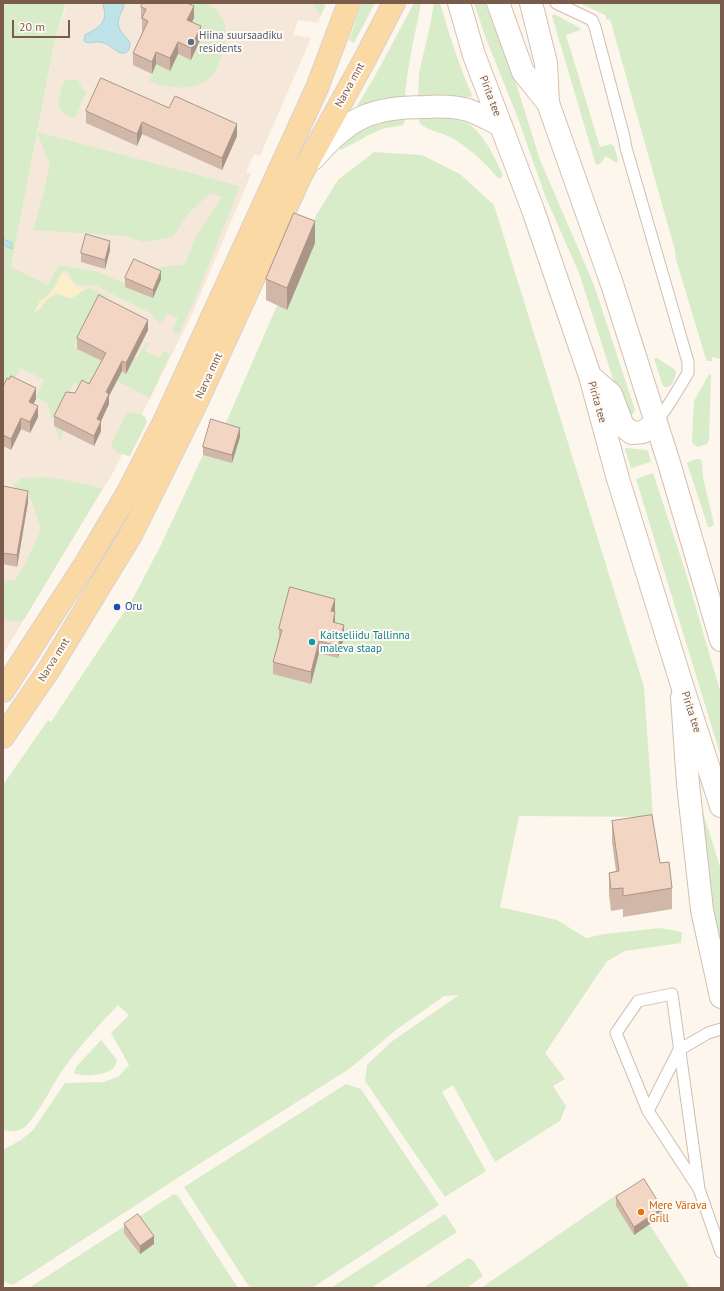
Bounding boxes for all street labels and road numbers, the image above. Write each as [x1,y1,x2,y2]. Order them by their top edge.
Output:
street label: Narva mnt [332,60,368,110]
street label: Pirita tee [476,74,504,118]
street label: Narva mnt [193,351,225,401]
street label: Pirita tee [585,380,609,424]
street label: Narva mnt [35,636,73,684]
street label: Pirita tee [678,690,704,734]

